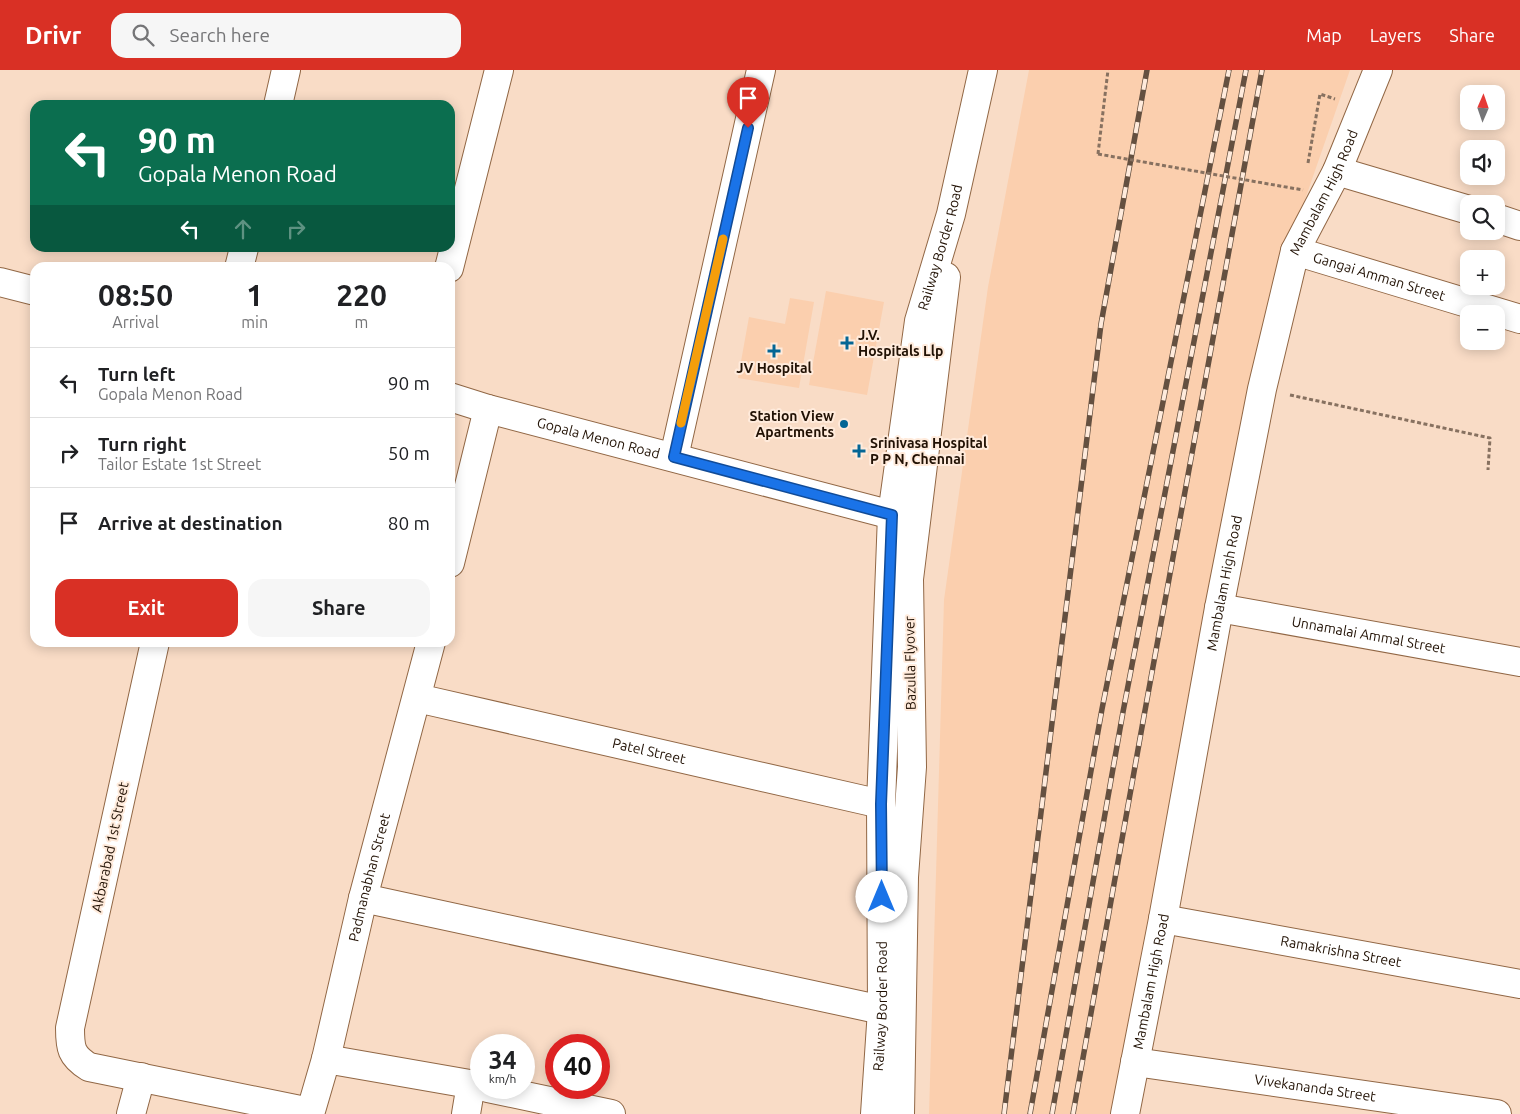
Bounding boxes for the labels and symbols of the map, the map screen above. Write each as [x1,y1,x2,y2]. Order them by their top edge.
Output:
pin [727,77,769,128]
north arrow [1460,85,1505,130]
street label: Mambalam High Road [1286,127,1361,258]
street label: Railway Border Road [915,183,965,312]
street label: Gangai Amman Street [1311,249,1448,304]
place label: J.V. Hospitals Llp [858,327,943,359]
marker: J.V. Hospitals Llp [840,336,854,350]
marker: JV Hospital [767,344,781,358]
place label: JV Hospital [736,360,812,376]
place label: Station View Apartments [750,408,834,440]
street label: Gopala Menon Road [535,414,662,462]
marker: Station View Apartments [838,418,850,430]
place label: Srinivasa Hospital P P N, Chennai [870,435,987,467]
marker: Srinivasa Hospital P P N, Chennai [852,444,866,458]
street label: Mambalam High Road [1203,514,1245,652]
street label: Unnamalai Ammal Street [1290,613,1447,657]
street label: Bazulla Flyover [901,615,919,710]
street label: Patel Street [611,735,688,767]
street label: Akbarabad 1st Street [88,780,132,914]
street label: Padmanabhan Street [345,811,393,943]
position arrow [855,870,907,922]
street label: Mambalam High Road [1130,912,1172,1051]
street label: Ramakrishna Street [1279,933,1403,970]
street label: Railway Border Road [870,941,890,1072]
speed limit sign: 40 [545,1034,610,1099]
street label: Vivekananda Street [1253,1071,1377,1105]

